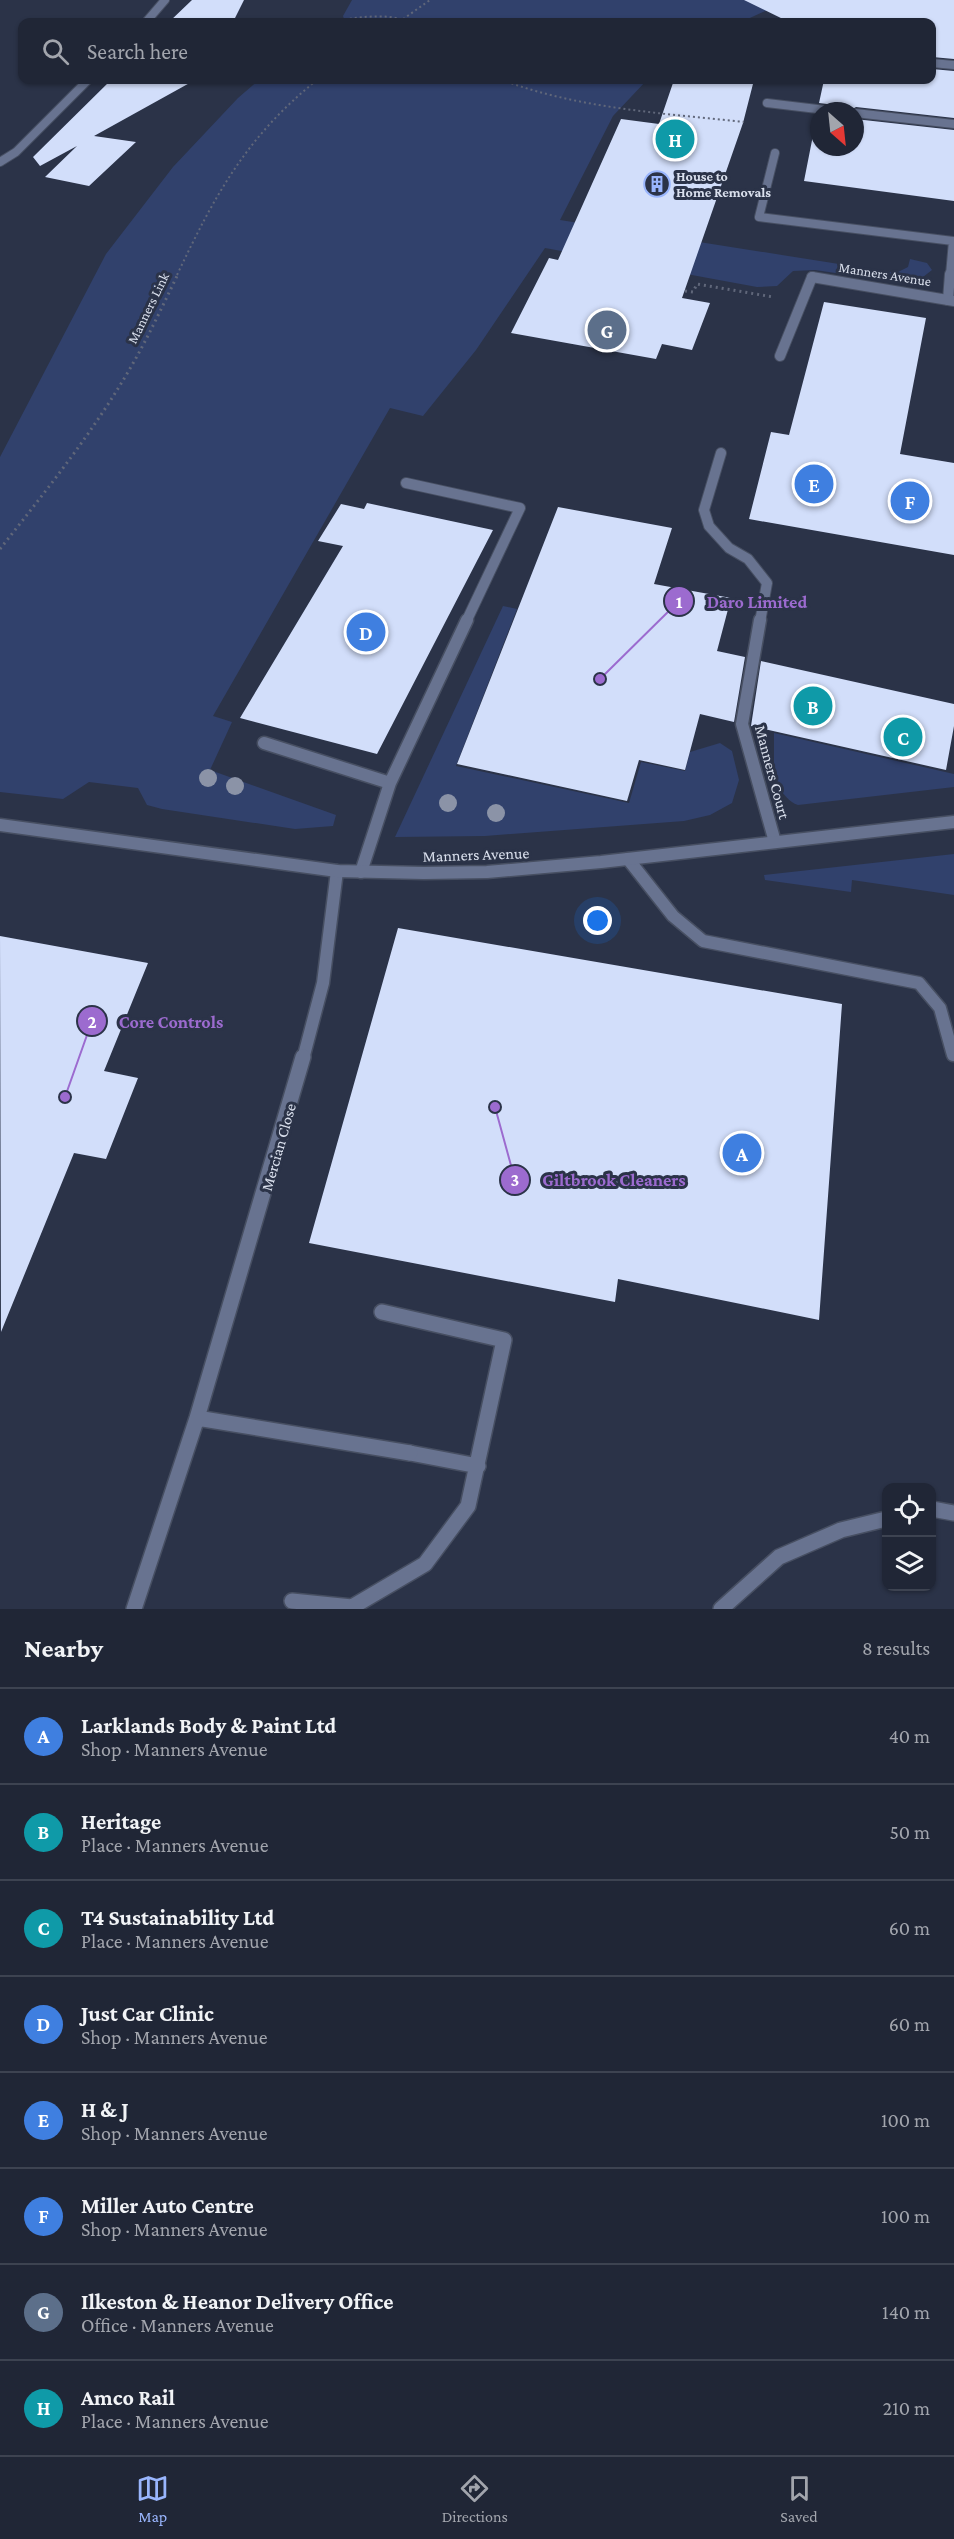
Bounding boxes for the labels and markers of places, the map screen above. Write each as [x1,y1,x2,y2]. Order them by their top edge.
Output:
pin: H [656,116,694,162]
place label: House to Home Removals [676,168,771,200]
building icon: House to Home Removals [642,169,672,199]
pin: G [588,308,626,352]
pin: E [794,462,834,506]
pin: F [890,478,930,524]
callout: Daro Limited [664,583,819,619]
pin: D [346,610,386,654]
pin: B [794,684,832,728]
pin: C [884,714,922,760]
callout: Core Controls [77,1003,235,1039]
pin: A [722,1130,762,1176]
callout: Giltbrook Cleaners [500,1162,698,1198]

